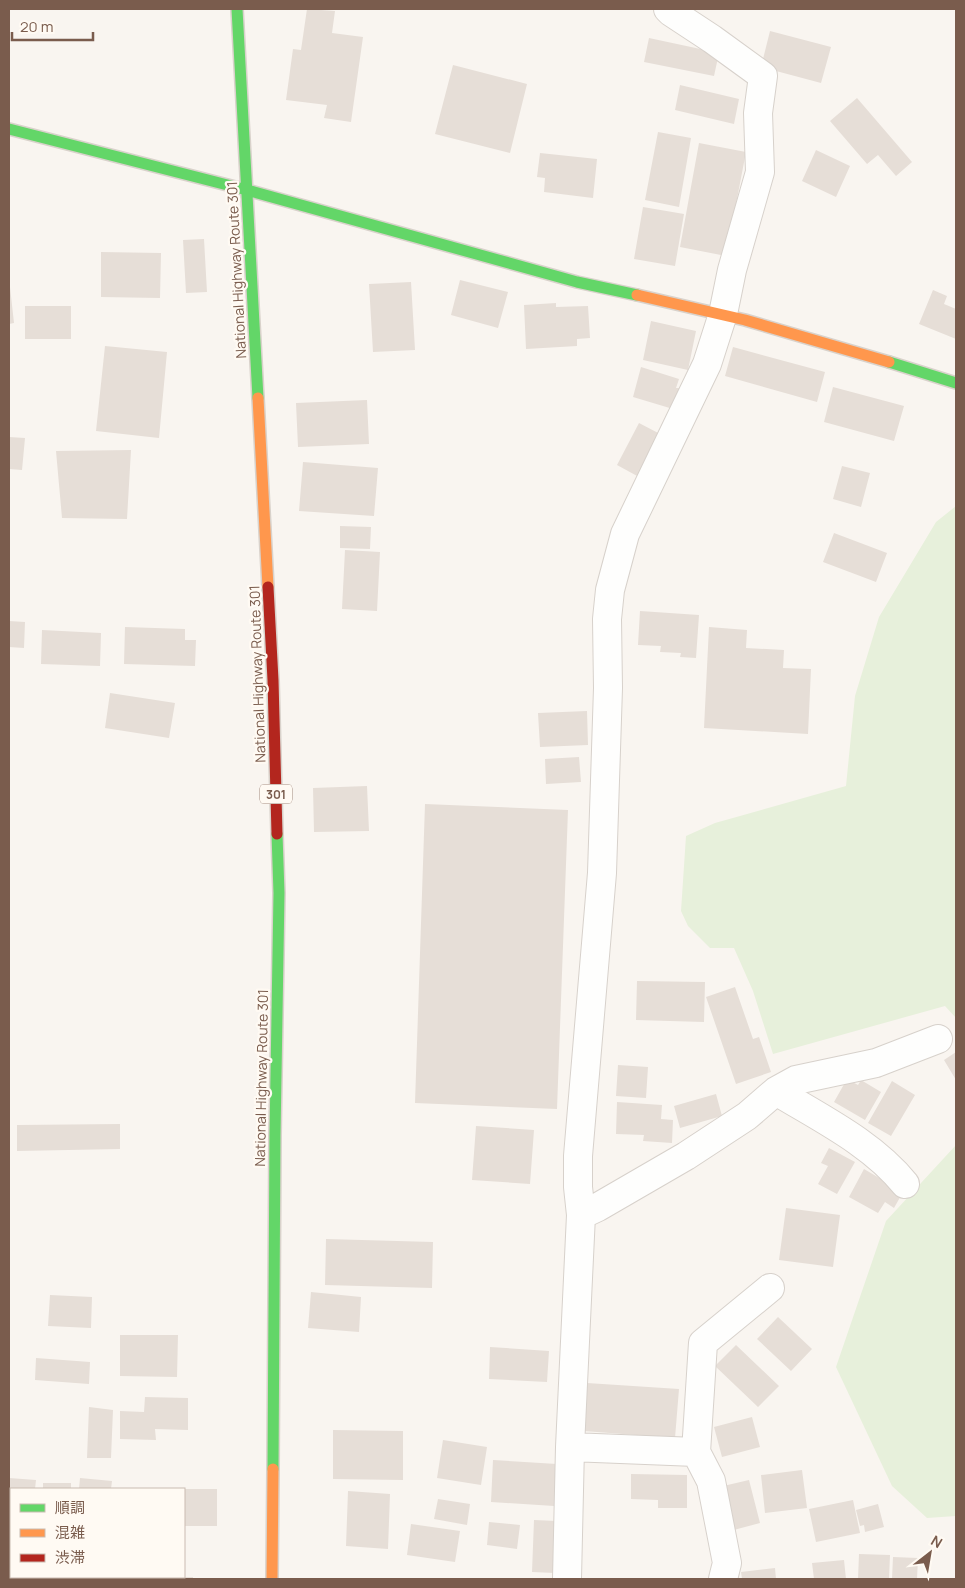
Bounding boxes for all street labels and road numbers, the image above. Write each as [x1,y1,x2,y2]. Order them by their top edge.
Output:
street label: National Highway Route 301 [222,181,250,359]
street label: National Highway Route 301 [244,585,270,763]
road number: 301 [260,784,292,804]
street label: National Highway Route 301 [250,989,272,1167]

